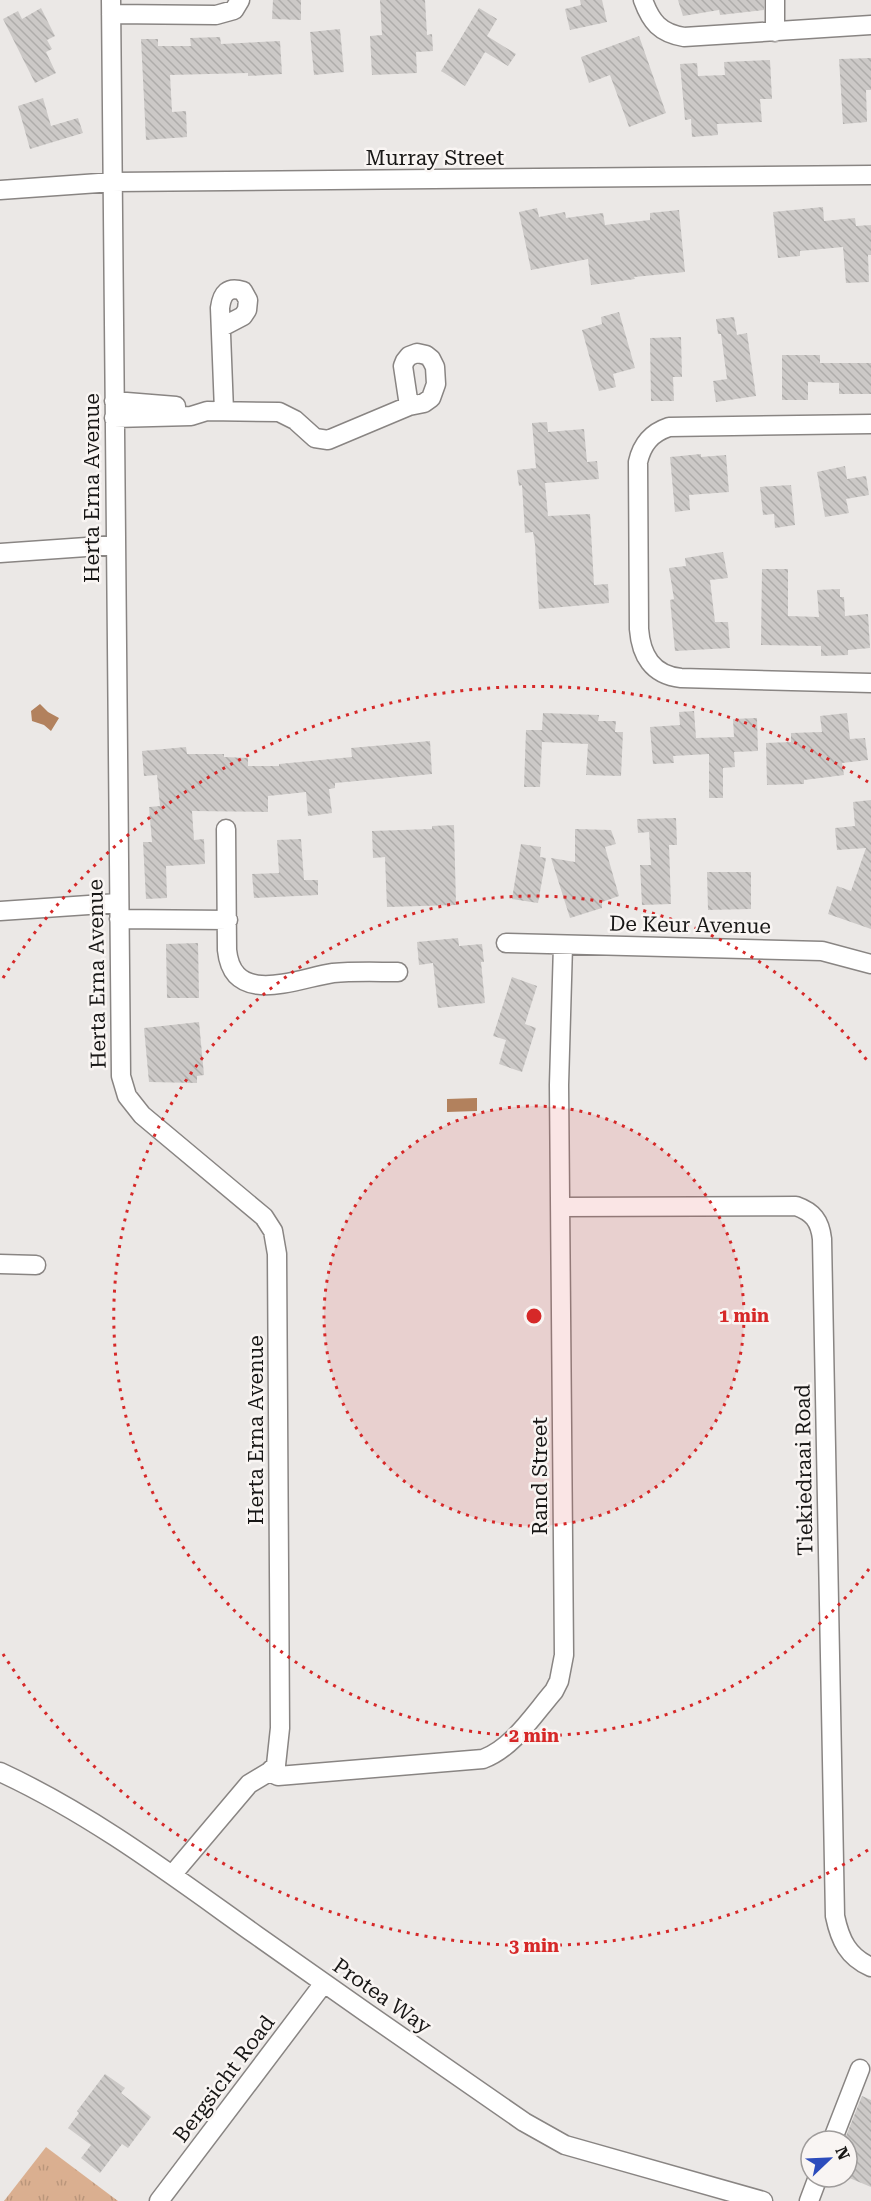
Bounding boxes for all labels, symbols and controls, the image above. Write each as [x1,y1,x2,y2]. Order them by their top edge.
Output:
street label: Murray Street [366,146,505,170]
street label: Herta Erna Avenue [80,393,104,583]
street label: Herta Erna Avenue [83,879,111,1069]
street label: De Keur Avenue [609,912,771,938]
text: 1 min [719,1305,769,1326]
centre of rings [524,1306,544,1326]
street label: Herta Erna Avenue [244,1335,268,1525]
street label: Tiekiedraai Road [790,1383,817,1556]
street label: Rand Street [528,1417,552,1535]
text: 2 min [509,1725,559,1746]
text: 3 min [509,1935,559,1956]
street label: Protea Way [328,1953,436,2039]
street label: Bergsicht Road [169,2010,280,2147]
north arrow [799,2129,859,2189]
text: N [831,2144,854,2163]

